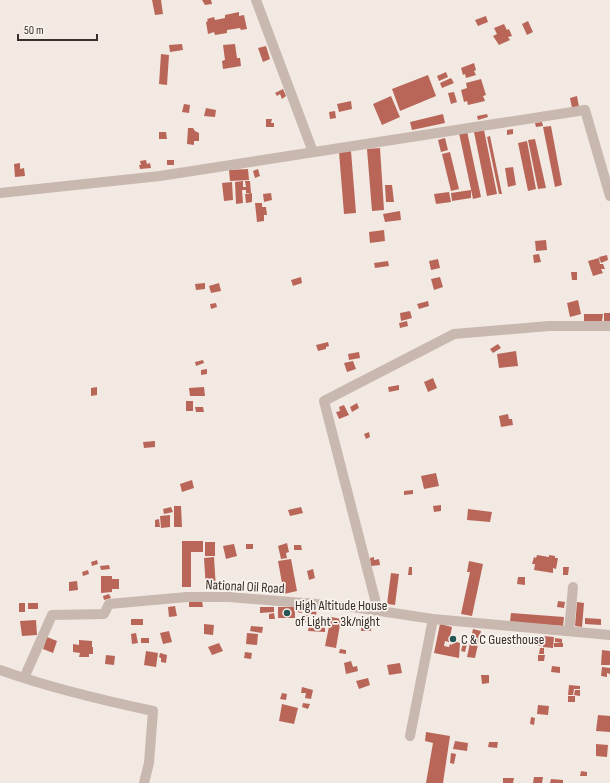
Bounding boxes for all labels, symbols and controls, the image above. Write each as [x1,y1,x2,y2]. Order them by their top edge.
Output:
scale bar [18,16,97,42]
text: 50 m [24,23,44,38]
street label: National Oil Road [205,576,285,597]
place label: High Altitude House of Light - 3k/night [295,597,387,630]
marker: High Altitude House of Light - 3k/night [282,608,292,618]
place label: C & C Guesthouse [461,631,544,648]
marker: C & C Guesthouse [448,634,458,644]

